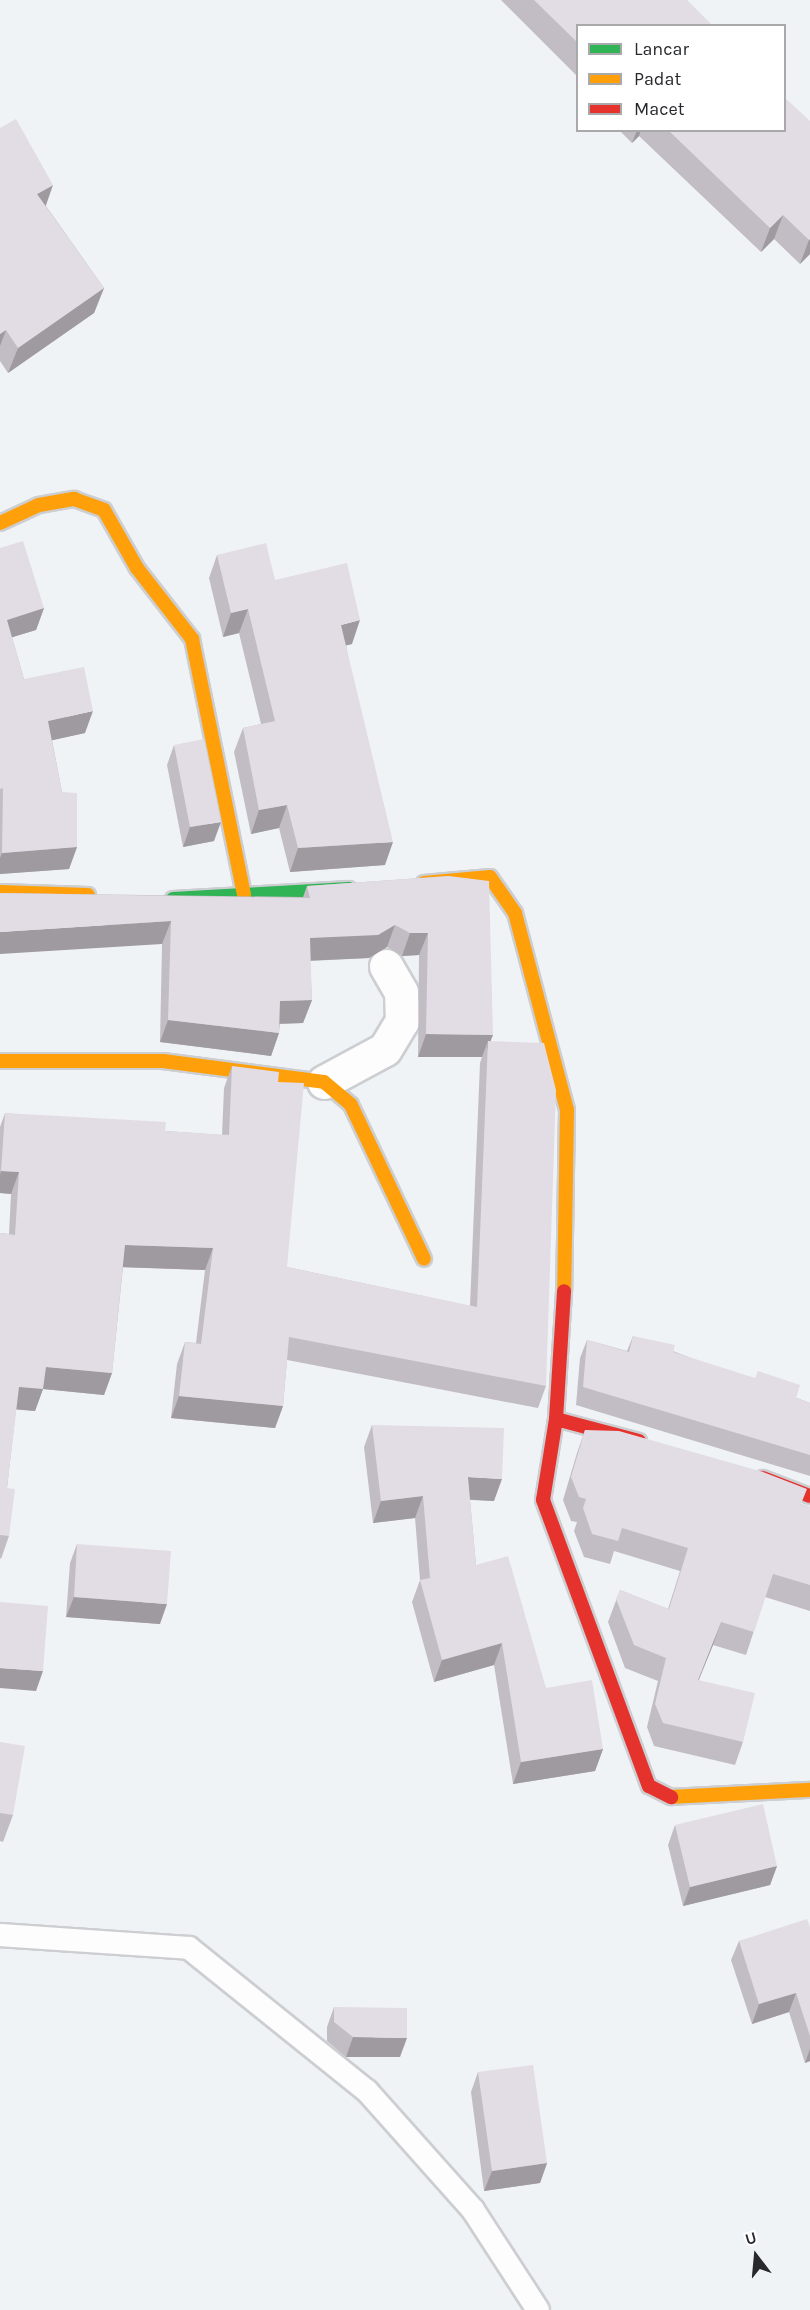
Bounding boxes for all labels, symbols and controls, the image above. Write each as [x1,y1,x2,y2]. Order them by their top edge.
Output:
legend [576,24,786,132]
text: Lancar [634,38,689,60]
text: Padat [634,68,681,90]
text: Macet [634,98,684,120]
north arrow [726,2226,786,2286]
text: U [743,2228,759,2249]

